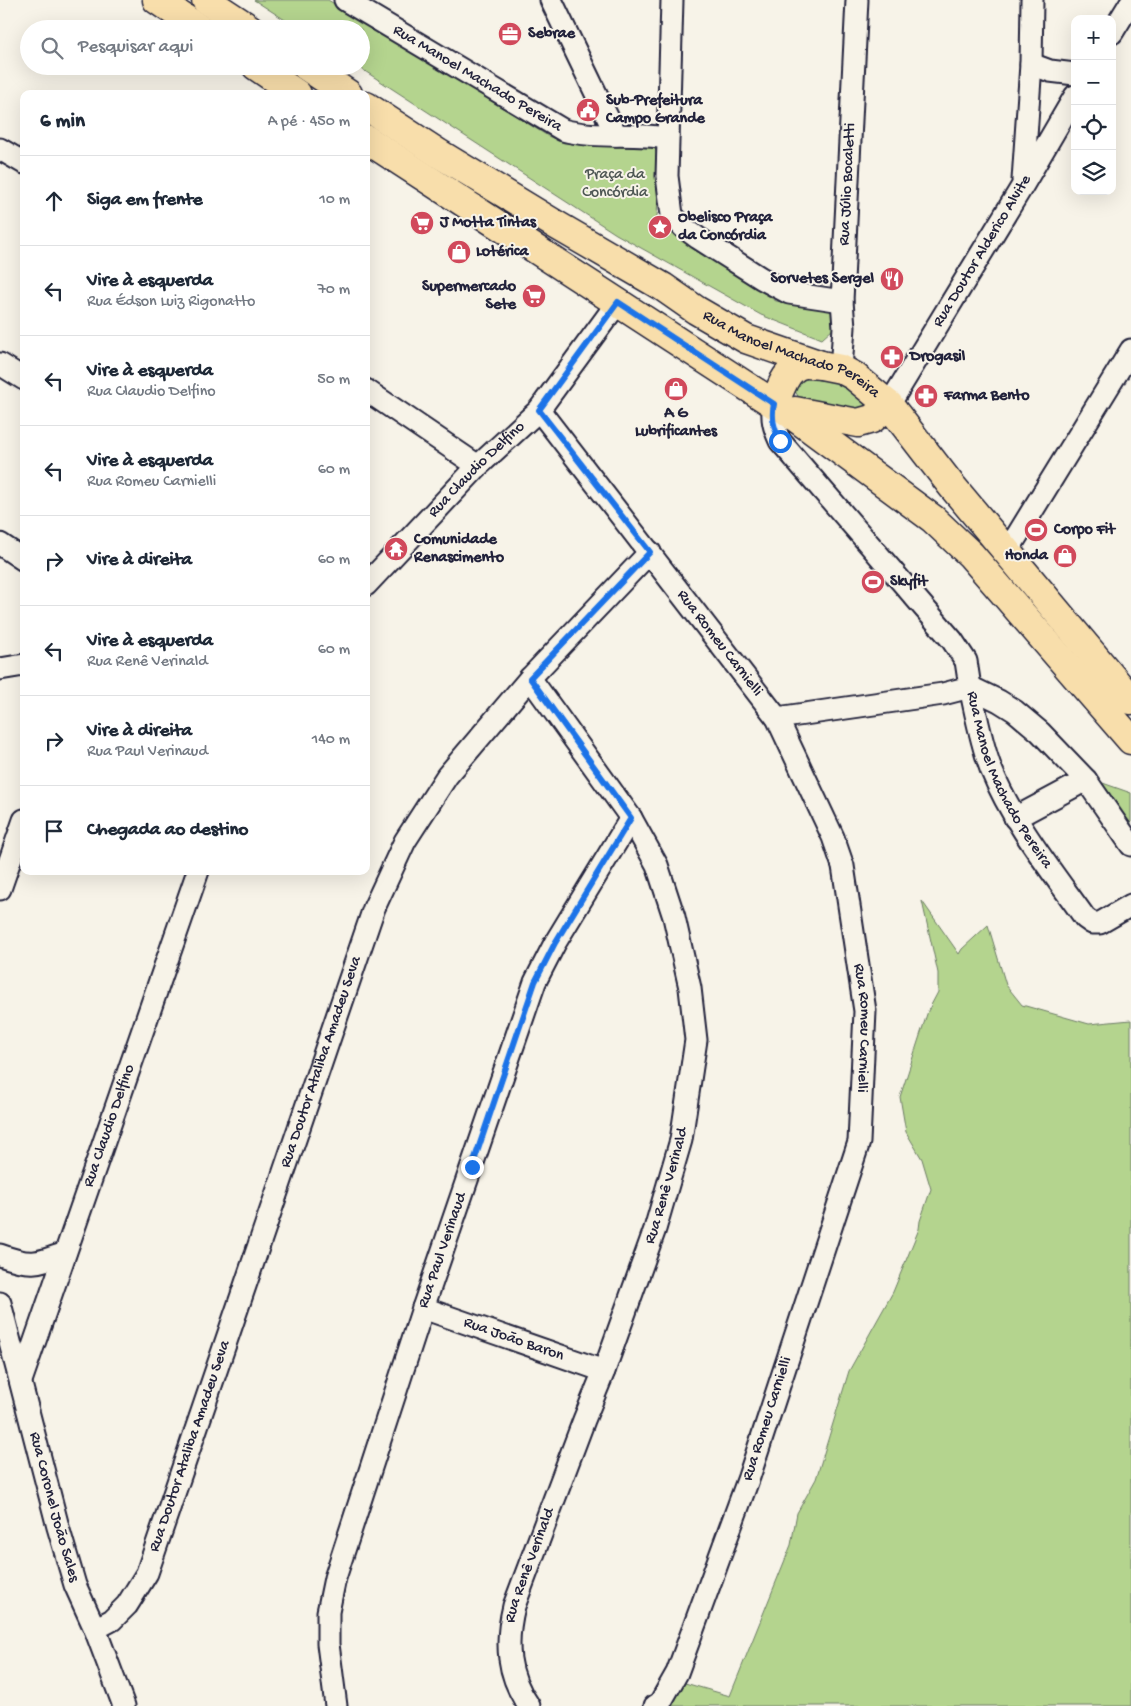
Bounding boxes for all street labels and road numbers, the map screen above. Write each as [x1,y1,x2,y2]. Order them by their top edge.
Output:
street label: Rua Manoel Machado Pereira [389,21,566,137]
street label: Rua Júlio Bocaletti [835,123,860,246]
street label: Rua Doutor Alderico Alvite [929,171,1037,331]
street label: Rua Manoel Machado Pereira [699,306,884,403]
street label: Rua Claudio Delfino [425,418,529,522]
street label: Rua Romeu Carnielli [672,586,766,700]
street label: Rua Manoel Machado Pereira [962,690,1057,873]
street label: Rua Doutor Ataliba Amadeu Seva [276,953,367,1170]
street label: Rua Romeu Carnielli [848,962,875,1093]
street label: Rua Claudio Delfino [79,1062,140,1190]
street label: Rua Renê Verinald [641,1125,692,1247]
street label: Rua Paul Verinaud [414,1189,472,1311]
street label: Rua João Baron [461,1313,567,1366]
street label: Rua Doutor Ataliba Amadeu Seva [145,1337,236,1555]
street label: Rua Romeu Carnielli [739,1355,797,1483]
street label: Rua Coronel João Sales [24,1430,83,1585]
street label: Rua Renê Verinald [501,1504,560,1624]

